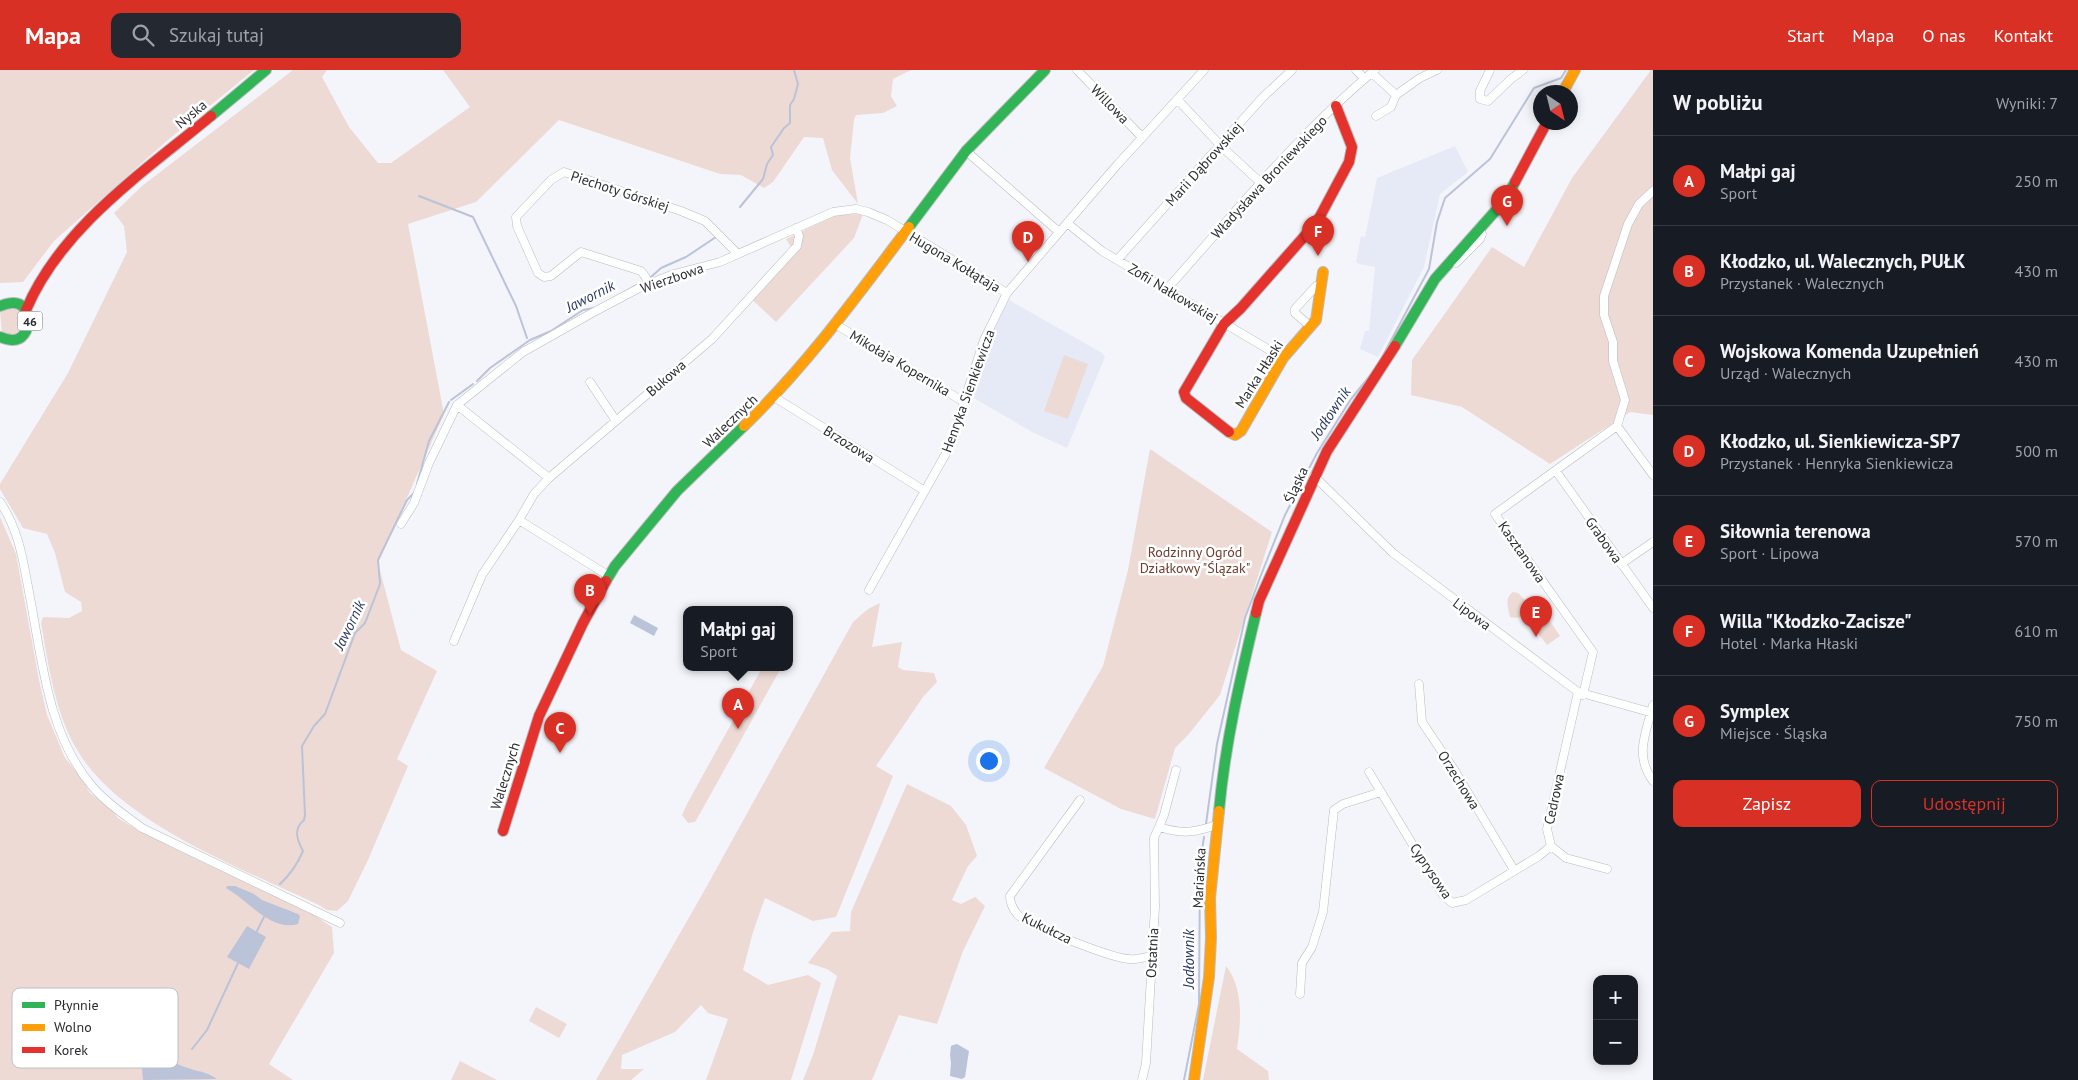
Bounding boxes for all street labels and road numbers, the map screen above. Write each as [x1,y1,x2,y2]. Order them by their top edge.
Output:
street label: Willowa [1087,80,1133,128]
street label: Nyska [172,96,210,132]
street label: Władysława Broniewskiego [1207,112,1331,242]
street label: Marii Dąbrowskiej [1161,118,1247,210]
street label: Piechoty Górskiej [568,167,672,215]
street label: Hugona Kołłątaja [906,228,1004,296]
street label: Wierzbowa [638,259,706,297]
street label: Zofii Nałkowskiej [1125,259,1221,327]
road number: 46 [18,312,42,330]
street label: Mikołaja Kopernika [846,326,954,400]
street label: Henryka Sienkiewicza [937,327,999,455]
street label: Marka Hłaski [1231,337,1287,411]
street label: Bukowa [642,356,690,400]
street label: Walecznych [699,390,761,452]
street label: Brzozowa [820,421,878,467]
street label: Śląska [1280,464,1312,506]
street label: Grabowa [1582,513,1626,567]
street label: Kasztanowa [1494,518,1550,586]
street label: Lipowa [1449,594,1495,634]
street label: Walecznych [486,740,524,812]
street label: Orzechowa [1434,747,1484,813]
street label: Cedrowa [1540,772,1568,826]
street label: Cyprysowa [1406,840,1456,902]
street label: Mariańska [1188,847,1210,909]
street label: Kukułcza [1019,908,1075,948]
street label: Ostatnia [1142,927,1162,979]

